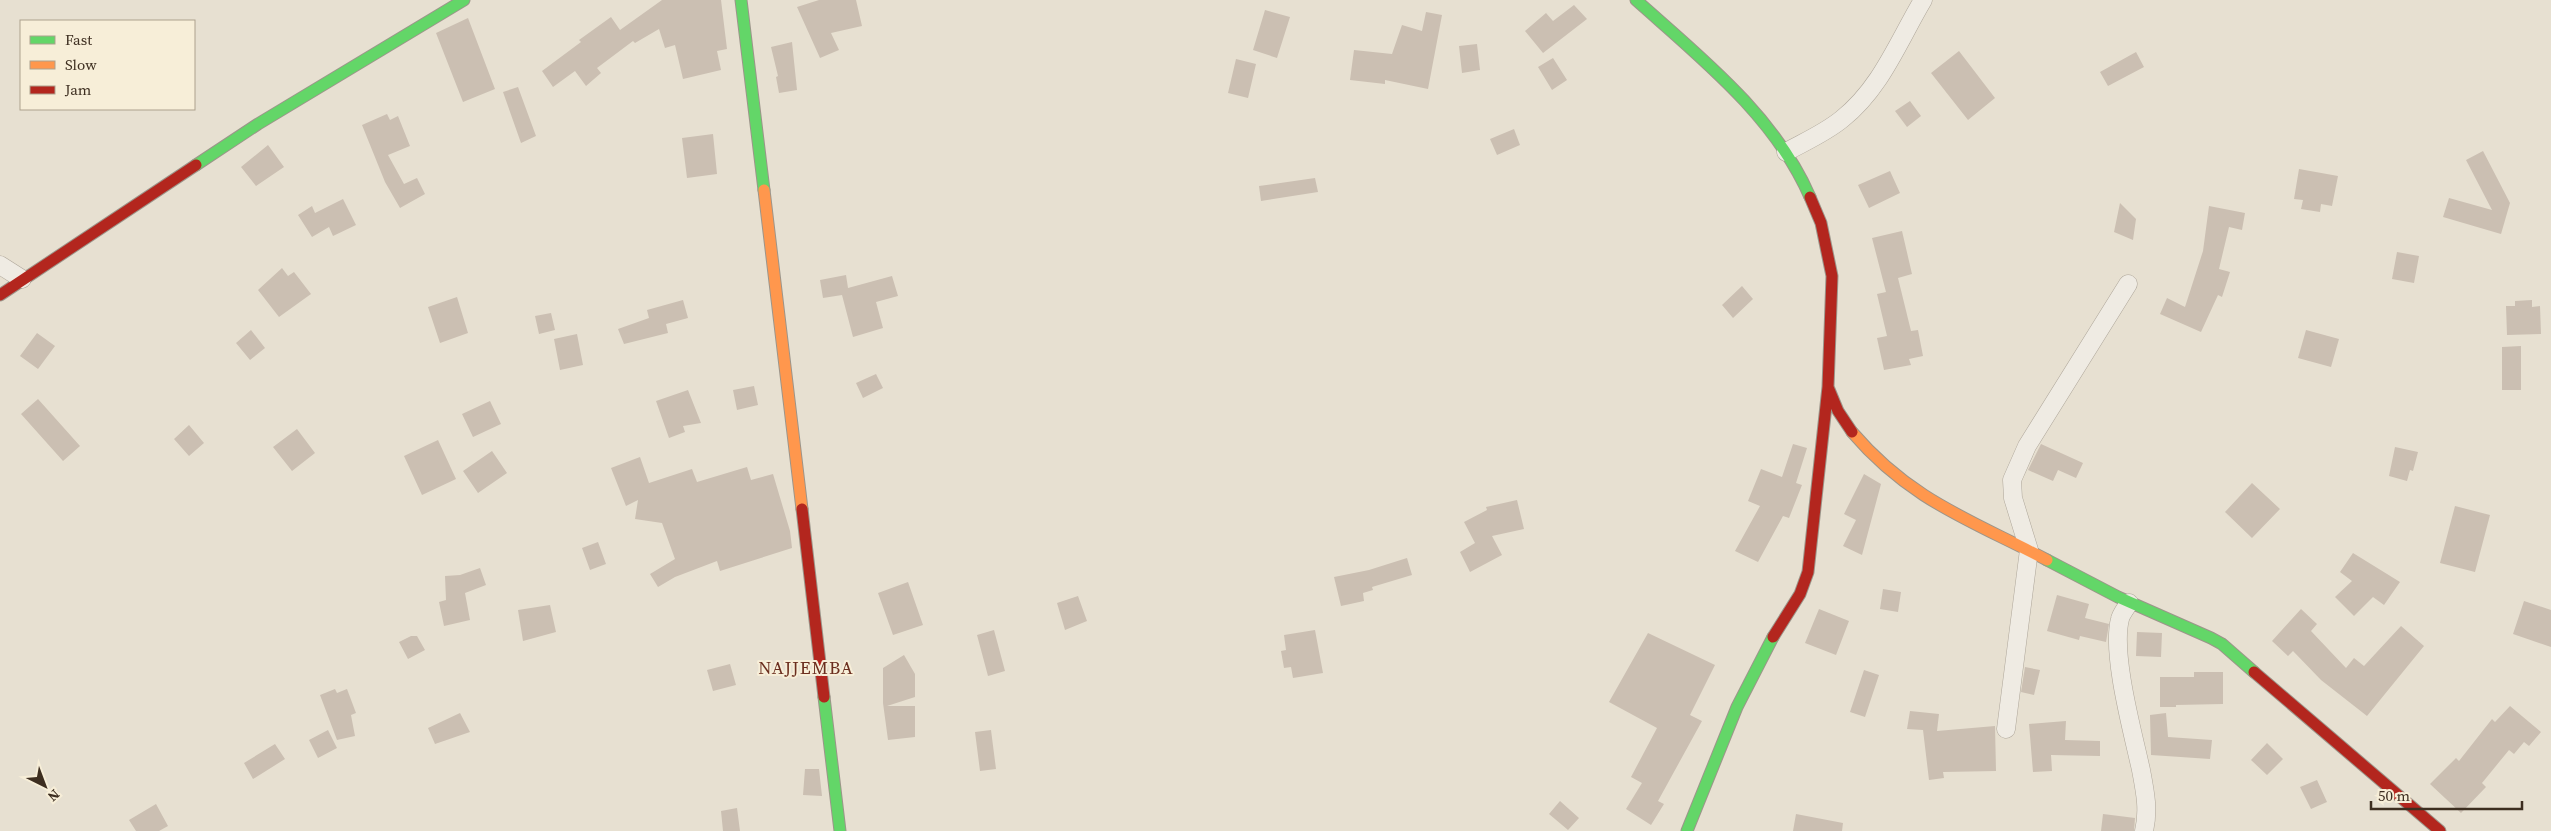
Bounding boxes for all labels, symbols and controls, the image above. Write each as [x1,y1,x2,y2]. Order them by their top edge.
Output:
legend [20,20,195,110]
text: Fast [65,29,92,50]
text: Slow [65,54,97,75]
text: Jam [64,79,92,100]
district label: NAJJEMBA [758,655,854,680]
north arrow [20,761,70,811]
scale bar [2371,778,2522,810]
text: N [43,785,64,807]
text: 50 m [2378,785,2410,806]

